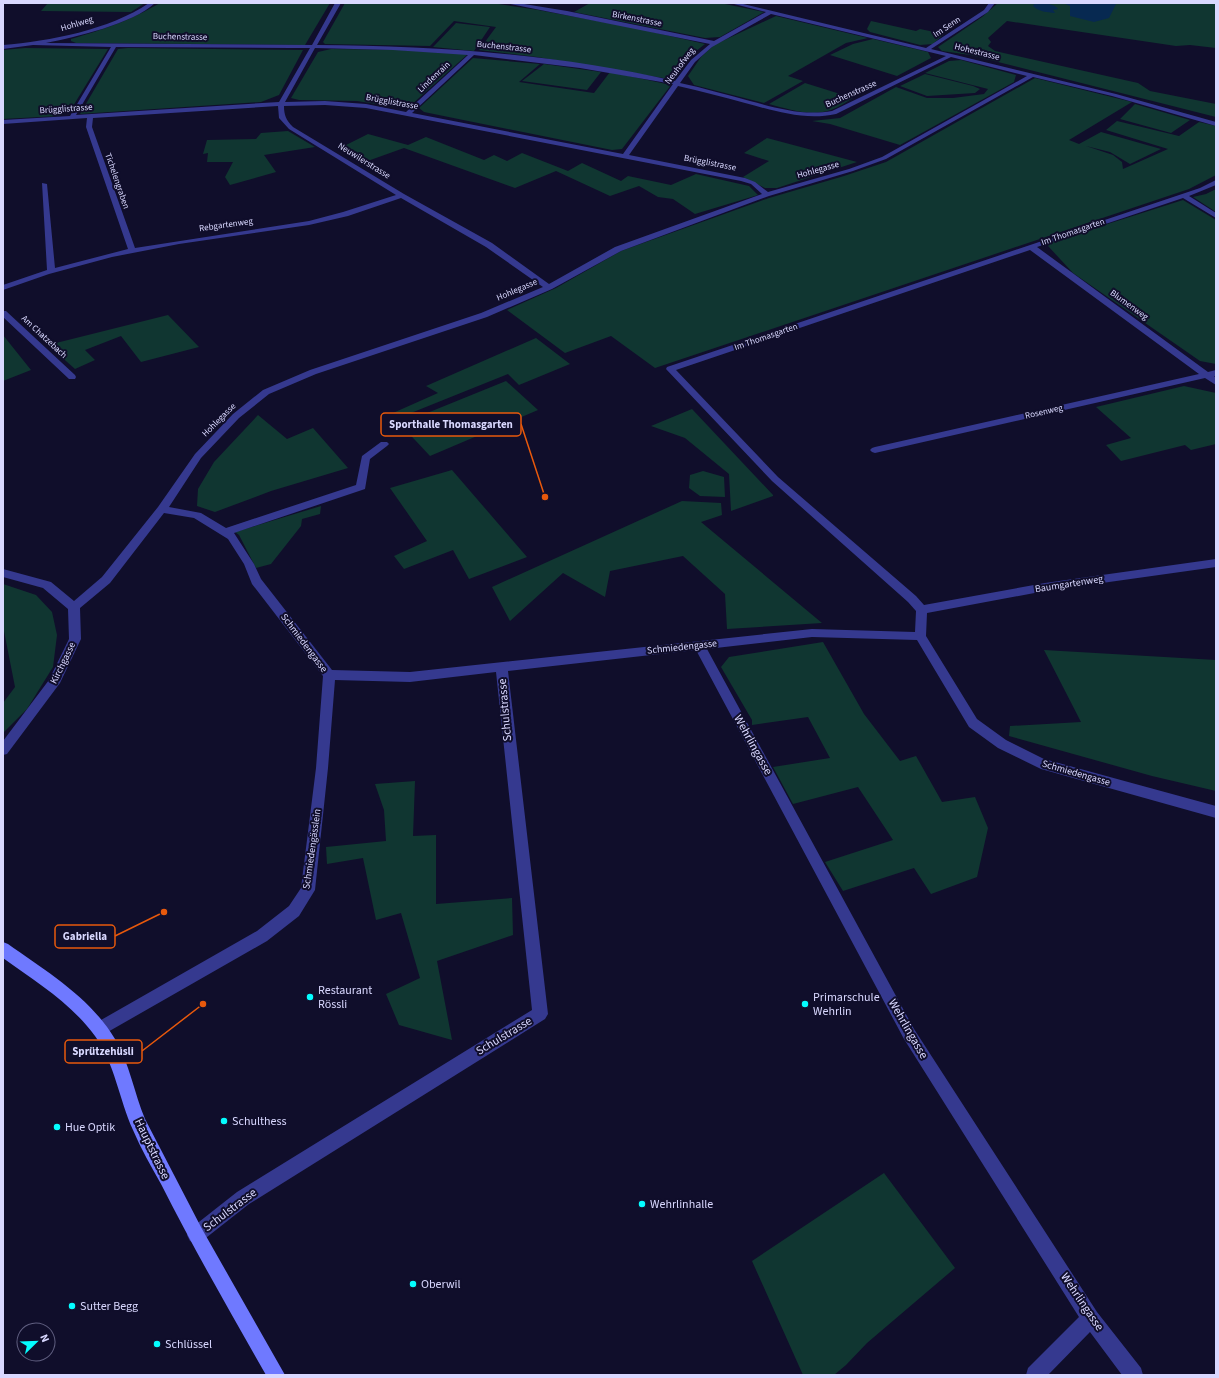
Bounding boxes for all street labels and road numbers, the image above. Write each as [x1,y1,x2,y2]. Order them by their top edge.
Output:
street label: Birkenstrasse [611,8,663,30]
street label: Hohlweg [59,13,95,35]
street label: Im Senn [931,13,963,41]
street label: Buchenstrasse [153,30,208,44]
street label: Buchenstrasse [476,38,532,56]
street label: Hohestrasse [953,40,1001,64]
street label: Neuhofweg [662,45,698,87]
street label: Lindenrain [415,58,453,96]
street label: Buchenstrasse [823,77,879,111]
street label: Brügglistrasse [365,91,420,113]
street label: Brügglistrasse [39,101,93,117]
street label: Neuwilerstrasse [335,140,393,183]
street label: Tichelengraben [101,151,133,211]
street label: Brügglistrasse [683,152,738,175]
street label: Hohlegasse [795,158,841,182]
street label: Rebgartenweg [198,215,254,235]
street label: Im Thomasgarten [1040,215,1107,249]
street label: Hohlegasse [495,275,540,304]
street label: Blumenweg [1107,287,1151,324]
street label: Am Chatzebach [18,312,70,362]
street label: Im Thomasgarten [733,320,800,354]
street label: Hohlegasse [199,400,239,440]
street label: Rosenweg [1024,401,1065,423]
street label: Baumgartenweg [1034,572,1104,596]
street label: Schmiedengasse [277,611,331,675]
street label: Schmiedengasse [646,636,718,658]
street label: Kirchgasse [47,640,79,686]
street label: Schulstrasse [494,678,516,742]
street label: Wehrlingasse [729,712,777,778]
street label: Schmiedengasse [1040,757,1112,789]
street label: Schmiedengässlein [299,808,325,890]
street label: Wehrlingasse [884,996,932,1062]
street label: Schulstrasse [473,1013,535,1059]
street label: Hauptstrasse [130,1116,174,1182]
street label: Schulstrasse [200,1184,260,1236]
street label: Wehrlingasse [1056,1270,1108,1334]

